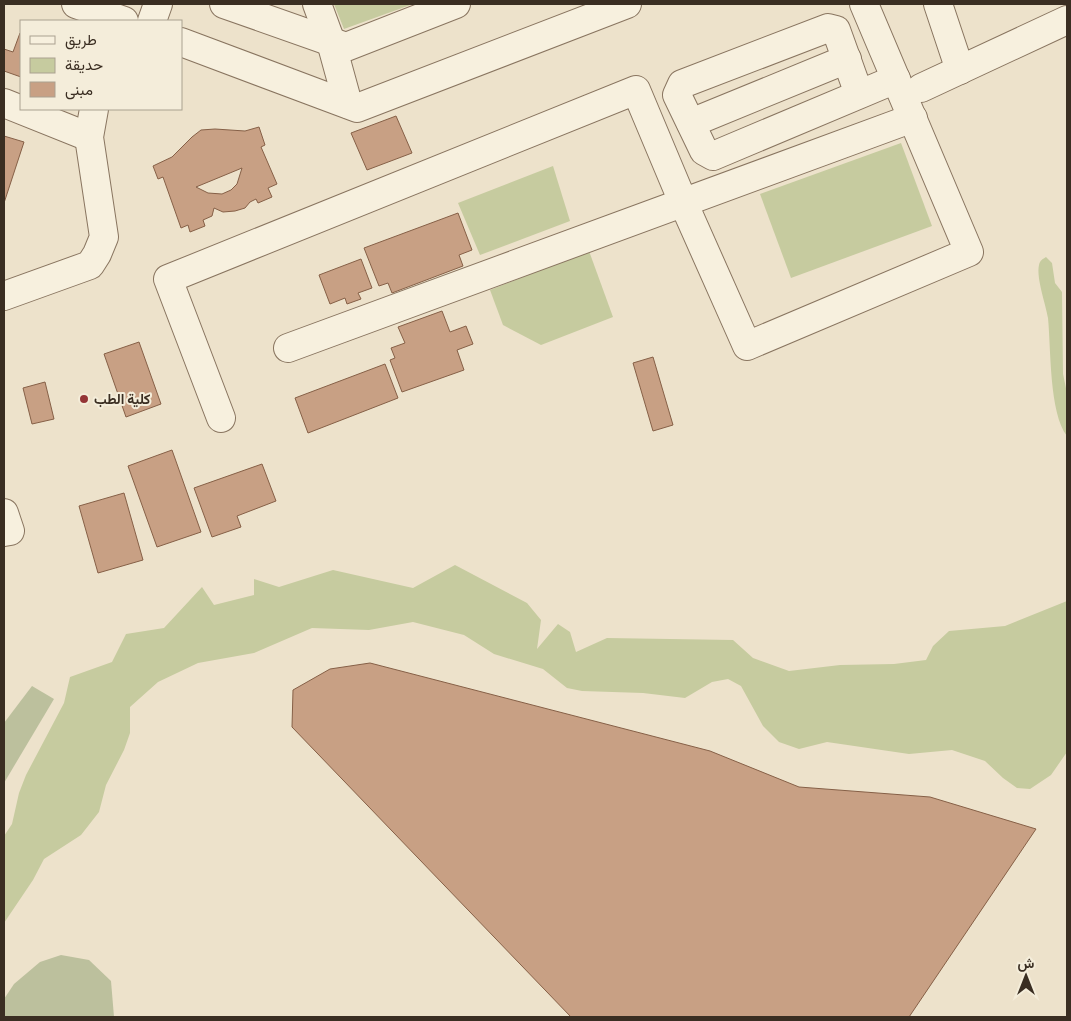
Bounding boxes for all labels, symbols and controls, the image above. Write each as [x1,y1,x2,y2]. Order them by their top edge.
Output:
legend [20,20,182,110]
text: طريق [65,32,97,50]
text: حديقة [65,57,103,74]
text: مبنى [65,82,93,100]
place label: كلية الطب [94,391,150,408]
marker: كلية الطب [78,393,90,405]
north arrow [1001,951,1051,1001]
text: ش [1018,955,1035,972]

